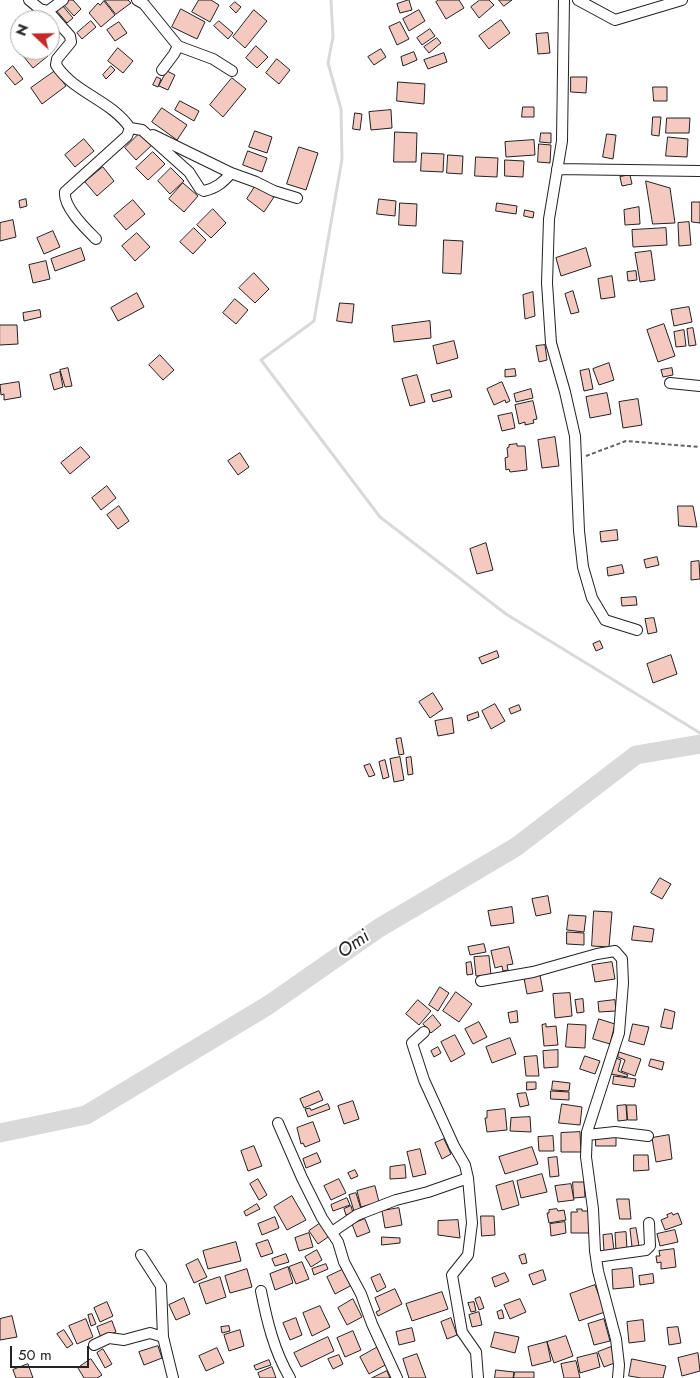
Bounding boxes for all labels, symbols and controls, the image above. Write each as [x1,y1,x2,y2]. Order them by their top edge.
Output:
north arrow [10,10,60,60]
text: N [11,21,33,39]
water label: Omi [334,926,374,964]
scale bar [12,1336,91,1368]
text: 50 m [18,1344,52,1366]

